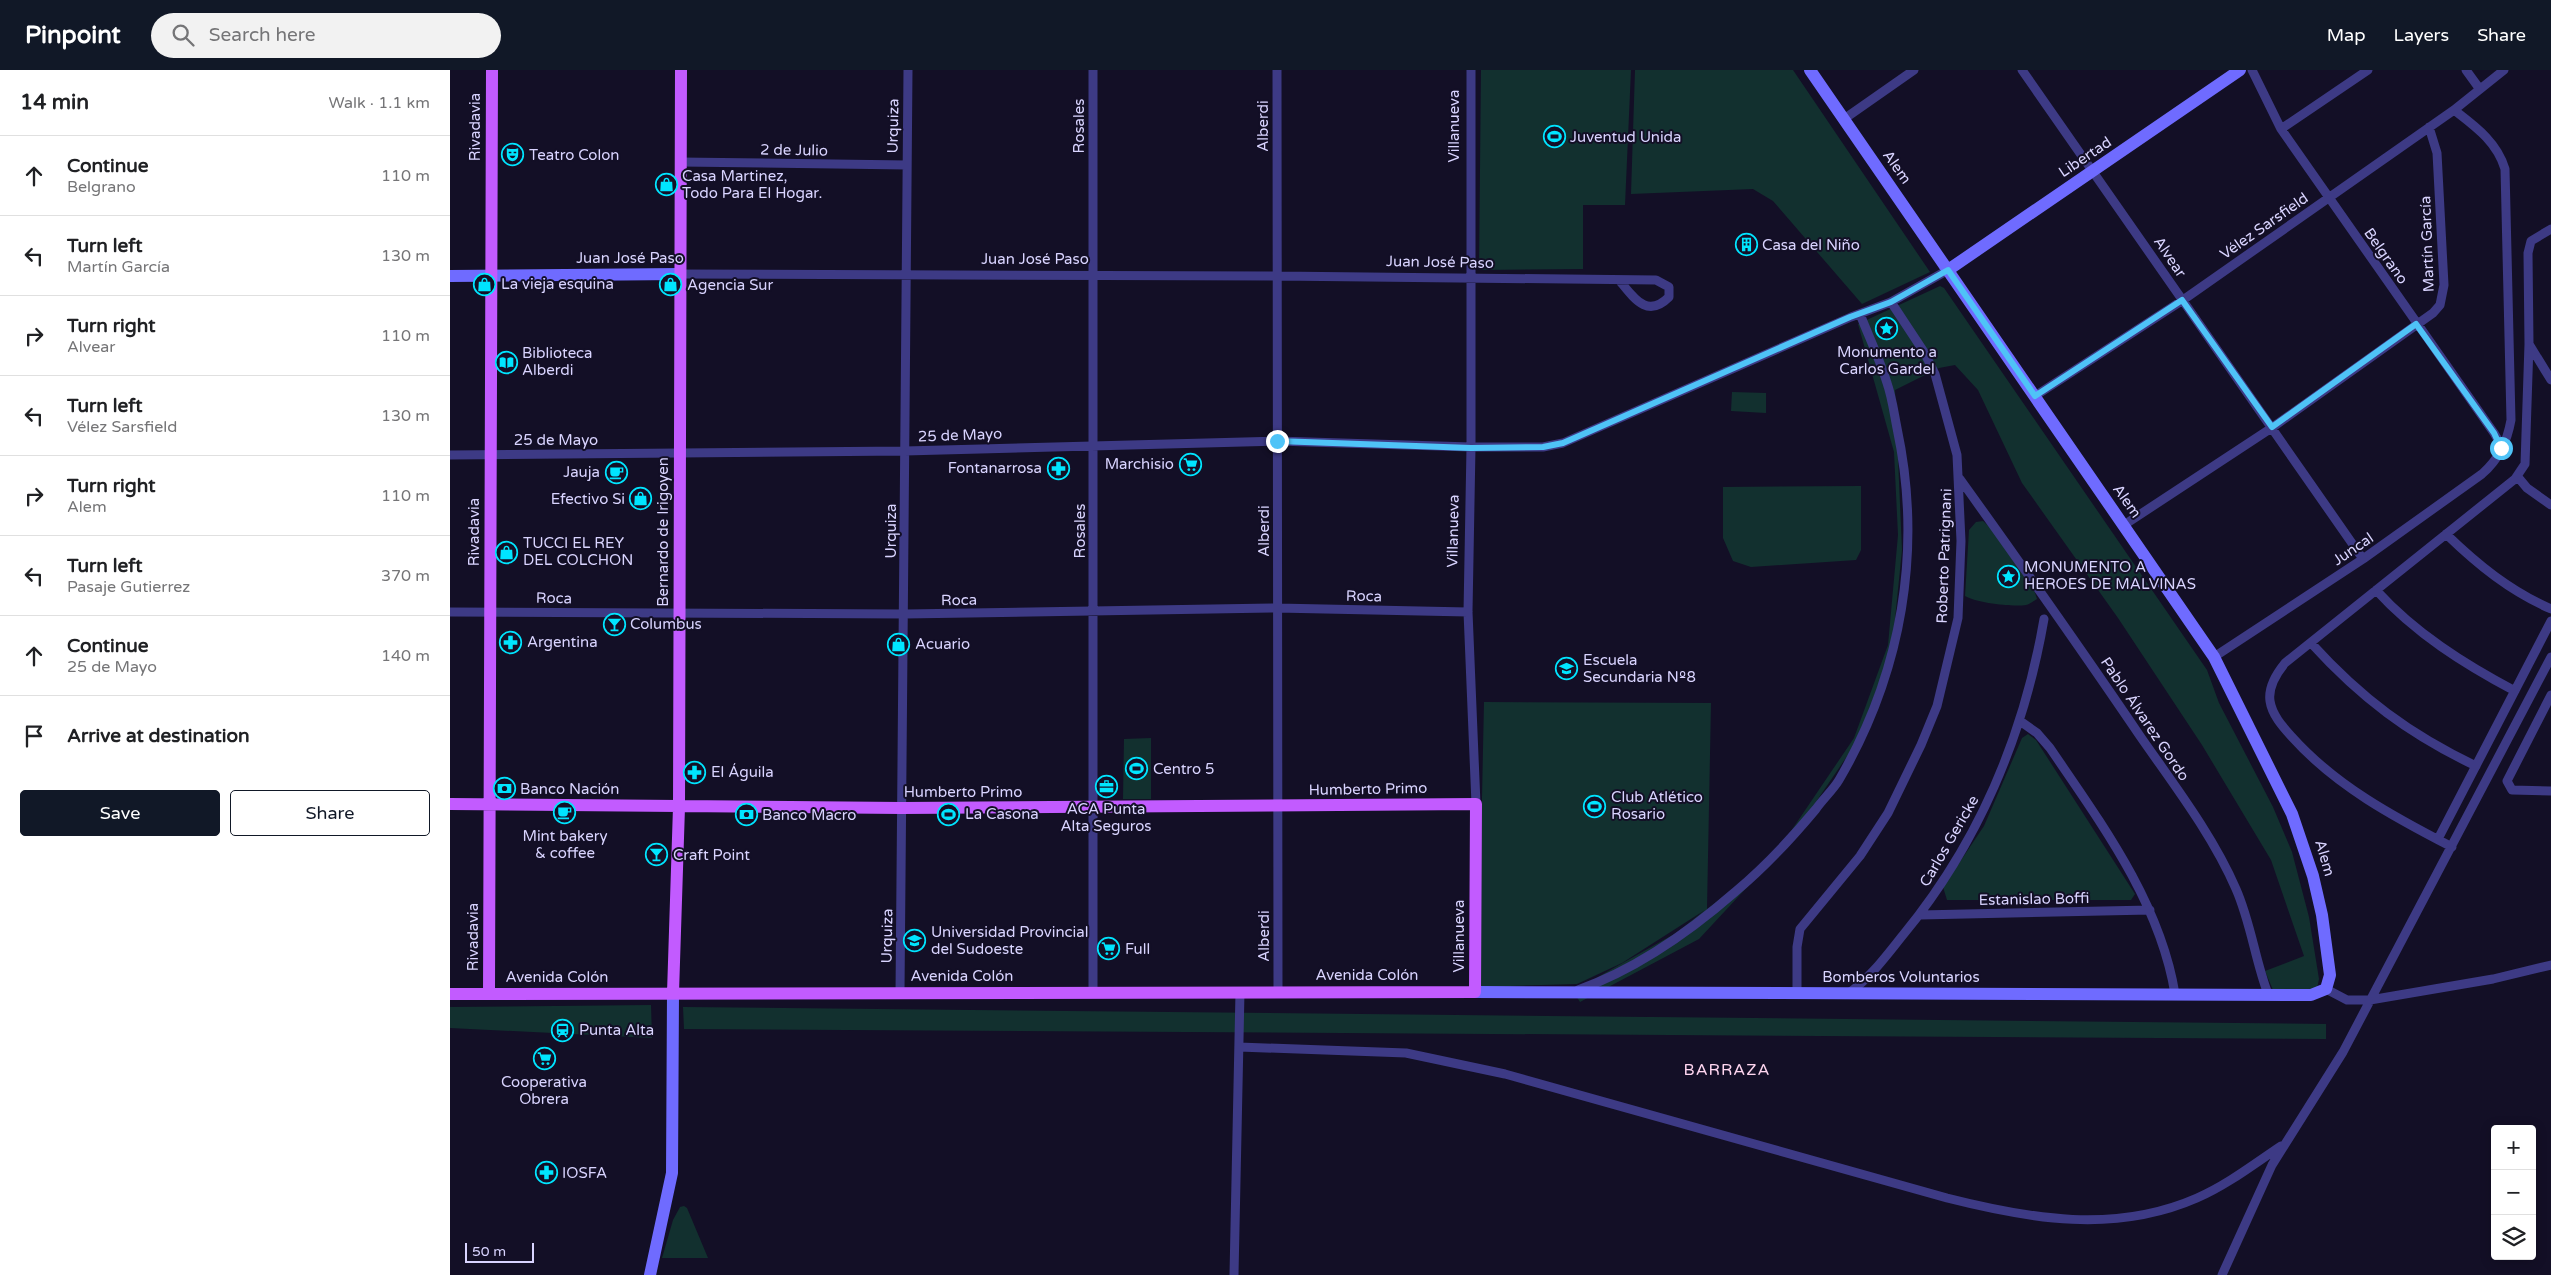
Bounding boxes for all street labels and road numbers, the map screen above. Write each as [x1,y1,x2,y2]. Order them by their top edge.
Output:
street label: Villanueva [1445,90,1463,162]
street label: Rivadavia [466,93,484,161]
street label: Urquiza [884,98,902,154]
street label: Rosales [1070,99,1088,153]
street label: Alberdi [1254,100,1272,152]
street label: Libertad [2055,133,2115,181]
street label: 2 de Julio [760,140,828,160]
street label: Alem [1879,147,1915,187]
street label: Vélez Sarsfield [2216,189,2312,263]
street label: Martín García [2416,195,2438,293]
street label: Belgrano [2360,224,2412,288]
street label: Alvear [2150,233,2190,281]
street label: Juan José Paso [576,249,684,267]
street label: Juan José Paso [981,250,1089,268]
street label: Juan José Paso [1386,252,1494,272]
street label: 25 de Mayo [917,425,1003,445]
street label: 25 de Mayo [514,431,598,449]
street label: Bernardo de Irigoyen [654,457,672,607]
street label: Alem [2109,481,2145,521]
street label: Roberto Patrignani [1933,488,1955,624]
street label: Villanueva [1443,494,1463,568]
street label: Rivadavia [465,498,483,566]
street label: Urquiza [882,504,900,558]
street label: Rosales [1071,504,1089,558]
street label: Alberdi [1255,505,1273,557]
street label: Juncal [2329,529,2377,569]
street label: Roca [1346,587,1382,605]
street label: Roca [536,589,572,607]
street label: Roca [941,591,977,609]
street label: Pablo Álvarez Gordo [2097,654,2193,784]
street label: Humberto Primo [1308,779,1428,799]
street label: Humberto Primo [904,783,1022,801]
street label: Carlos Gericke [1916,792,1982,890]
street label: Alem [2311,838,2339,878]
street label: Estanislao Boffi [1978,889,2090,909]
street label: Villanueva [1450,900,1468,972]
street label: Rivadavia [464,903,482,971]
street label: Urquiza [878,908,896,964]
street label: Alberdi [1255,910,1273,962]
street label: Avenida Colón [1316,966,1418,984]
street label: Avenida Colón [911,967,1013,985]
street label: Avenida Colón [506,968,608,986]
street label: Bomberos Voluntarios [1822,968,1980,986]

